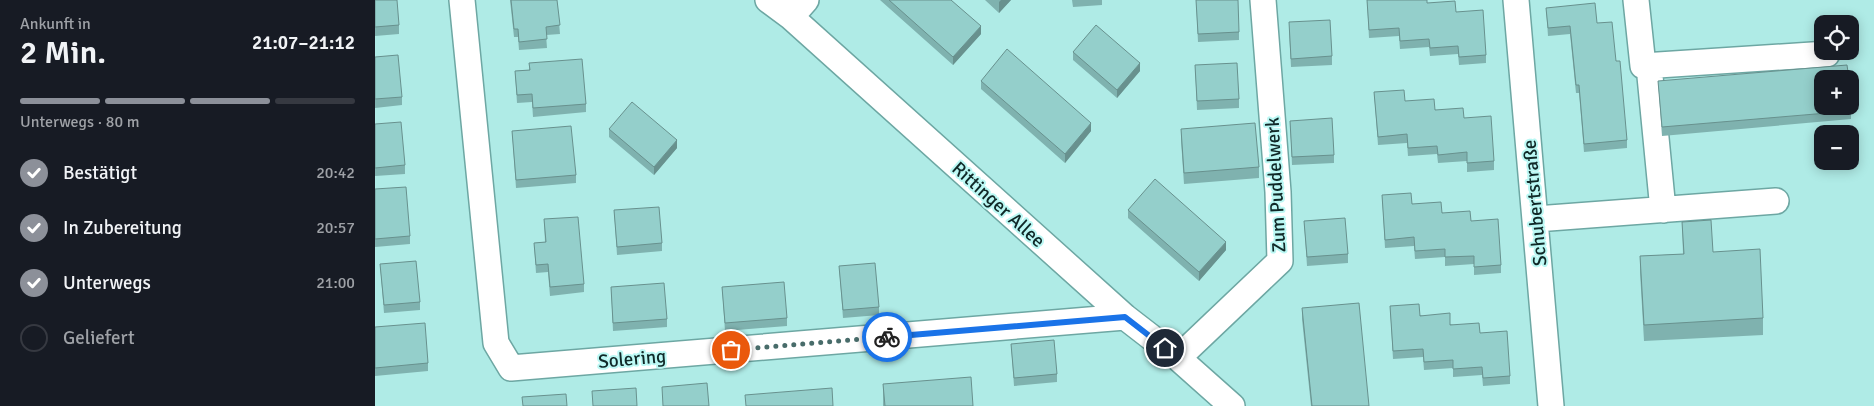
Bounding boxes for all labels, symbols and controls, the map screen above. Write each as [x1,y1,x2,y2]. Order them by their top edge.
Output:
text: Ankunft in [20,14,91,34]
map controls [1814,15,1859,170]
button: locate [1814,15,1859,60]
text: 21:07–21:12 [252,31,355,55]
text: 2 Min. [20,33,106,72]
button: + [1814,70,1859,115]
text: Unterwegs · 80 m [20,112,139,132]
street label: Zum Puddelwerk [1260,116,1292,253]
button: − [1814,125,1859,170]
street label: Schubertstraße [1518,139,1552,267]
street label: Rittinger Allee [947,157,1050,253]
icon: check [20,159,48,187]
text: Bestätigt [63,161,137,185]
text: 20:42 [316,163,355,183]
icon: check [20,214,48,242]
text: In Zubereitung [63,216,182,240]
text: 20:57 [316,218,355,238]
icon: check [20,269,48,297]
text: Unterwegs [63,271,151,295]
text: 21:00 [316,273,355,293]
courier [862,312,912,362]
icon: bike [873,323,901,351]
text: Geliefert [63,326,135,350]
pin [1144,327,1186,369]
pin [710,329,752,371]
icon: home [1151,334,1179,362]
icon: bag [717,336,745,364]
street label: Solering [597,344,667,374]

